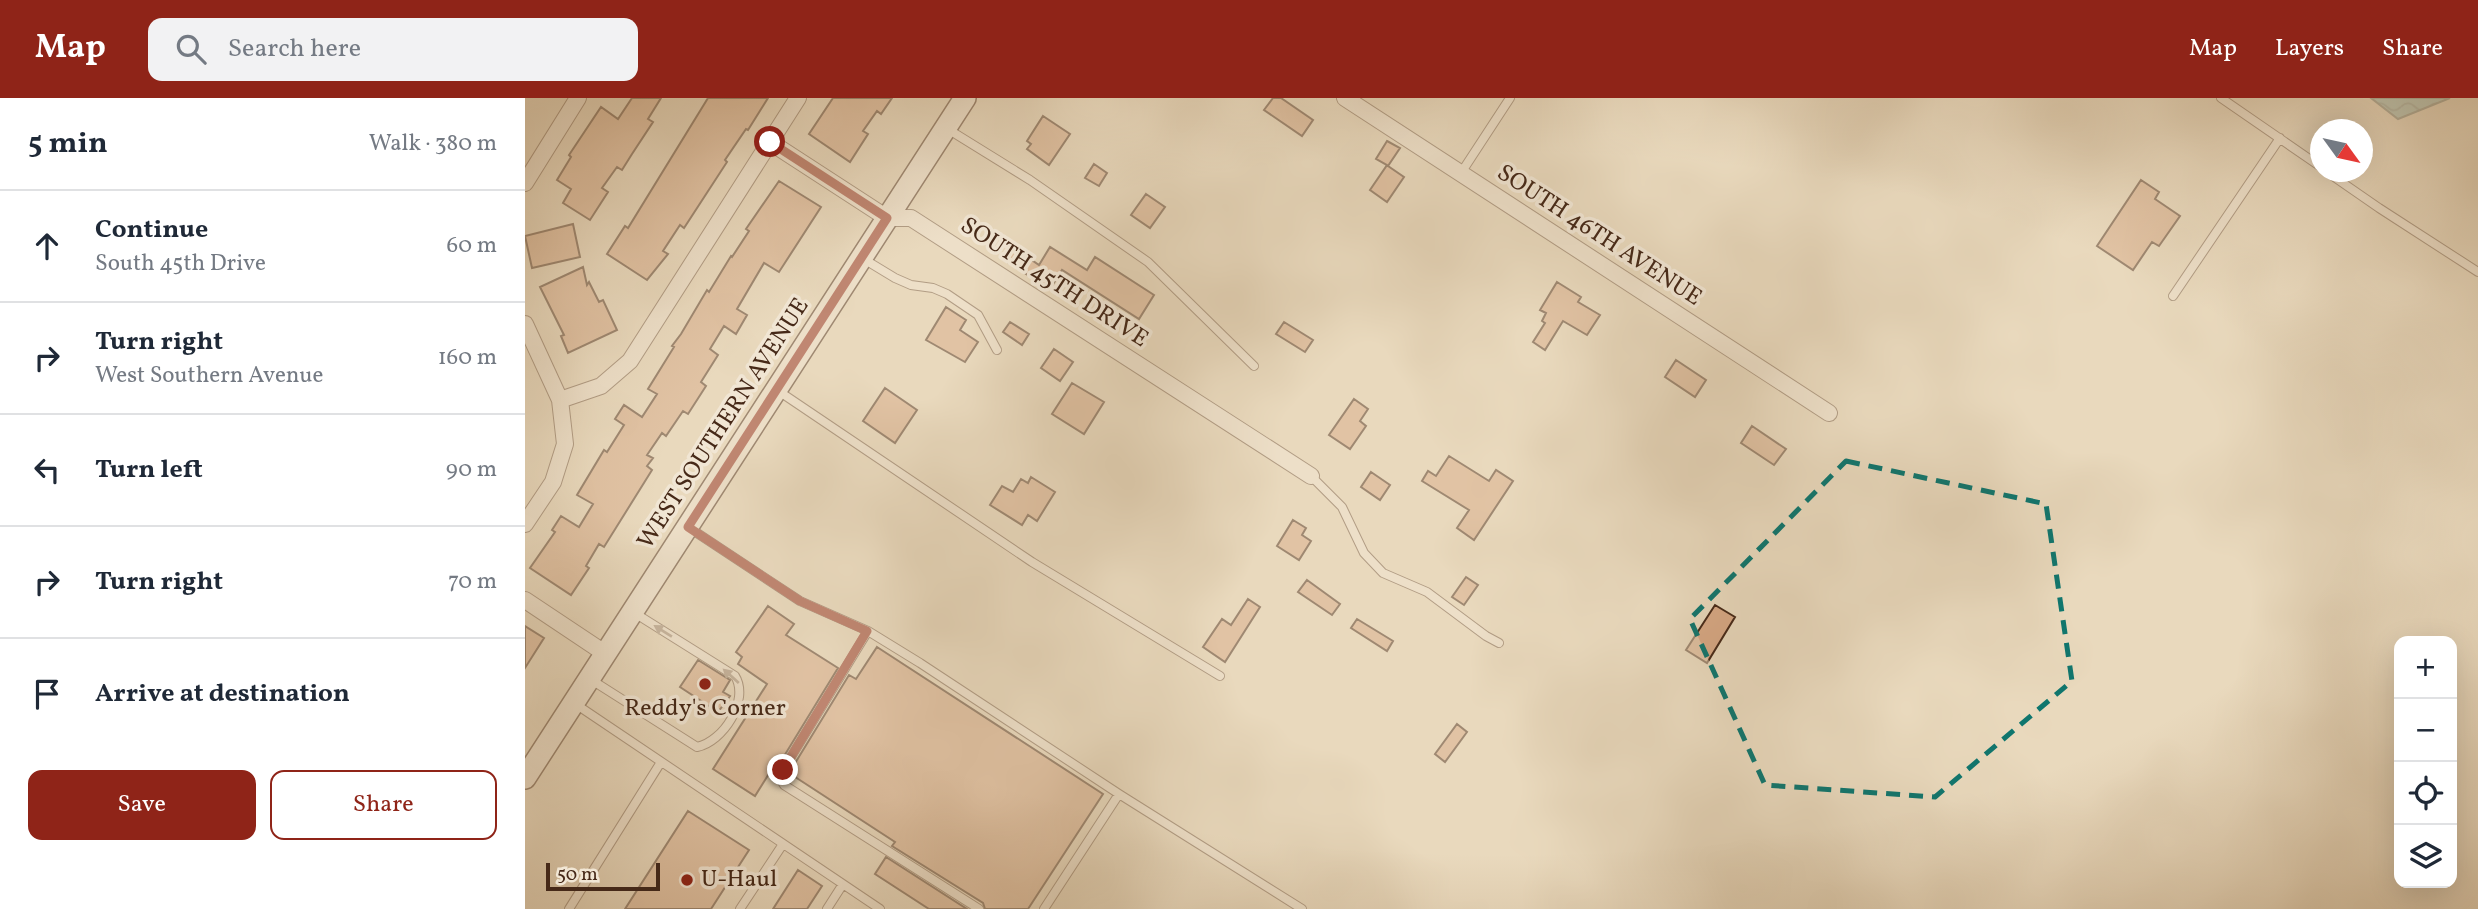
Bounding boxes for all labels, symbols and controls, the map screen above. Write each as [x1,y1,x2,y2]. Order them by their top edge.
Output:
search box [148,18,638,81]
text: Map [35,26,106,72]
icon: search [172,30,210,68]
text: Search here [228,31,361,67]
text: Map [2189,32,2237,66]
text: Layers [2275,32,2344,66]
text: Share [2382,32,2443,66]
north arrow [2310,119,2373,182]
text: 5 min [28,123,108,165]
route start [754,126,785,157]
text: Walk · 380 m [369,128,497,160]
street label: SOUTH 46TH AVENUE [1490,157,1708,315]
street label: SOUTH 45TH DRIVE [953,209,1155,357]
text: Continue [95,212,208,248]
icon: ahead [28,227,66,265]
text: 60 m [447,230,497,262]
text: South 45th Drive [95,248,266,280]
street label: WEST SOUTHERN AVENUE [630,292,818,556]
text: Turn right [95,324,223,360]
icon: right [28,339,66,377]
text: 160 m [438,342,497,374]
text: West Southern Avenue [95,360,323,392]
icon: left [28,451,66,489]
text: Turn left [95,452,203,488]
text: 90 m [446,454,497,486]
icon: right [28,563,66,601]
text: Turn right [95,564,223,600]
text: 70 m [448,566,497,598]
one-way arrow [653,624,673,637]
map controls [2394,636,2457,888]
button: + [2394,636,2457,699]
one-way arrow [723,669,740,685]
icon: arrive [28,675,66,713]
text: Arrive at destination [95,676,350,712]
marker: Reddy's Corner [697,676,713,692]
place label: Reddy's Corner [624,692,786,726]
button: − [2394,699,2457,762]
route end [767,754,798,785]
button: locate [2394,762,2457,825]
button: Save [28,770,256,840]
button: Share [270,770,497,840]
button: layers [2394,825,2457,888]
scale bar [546,860,660,892]
text: 50 m [557,862,598,888]
place label: U-Haul [701,863,777,897]
marker: U-Haul [679,872,695,888]

